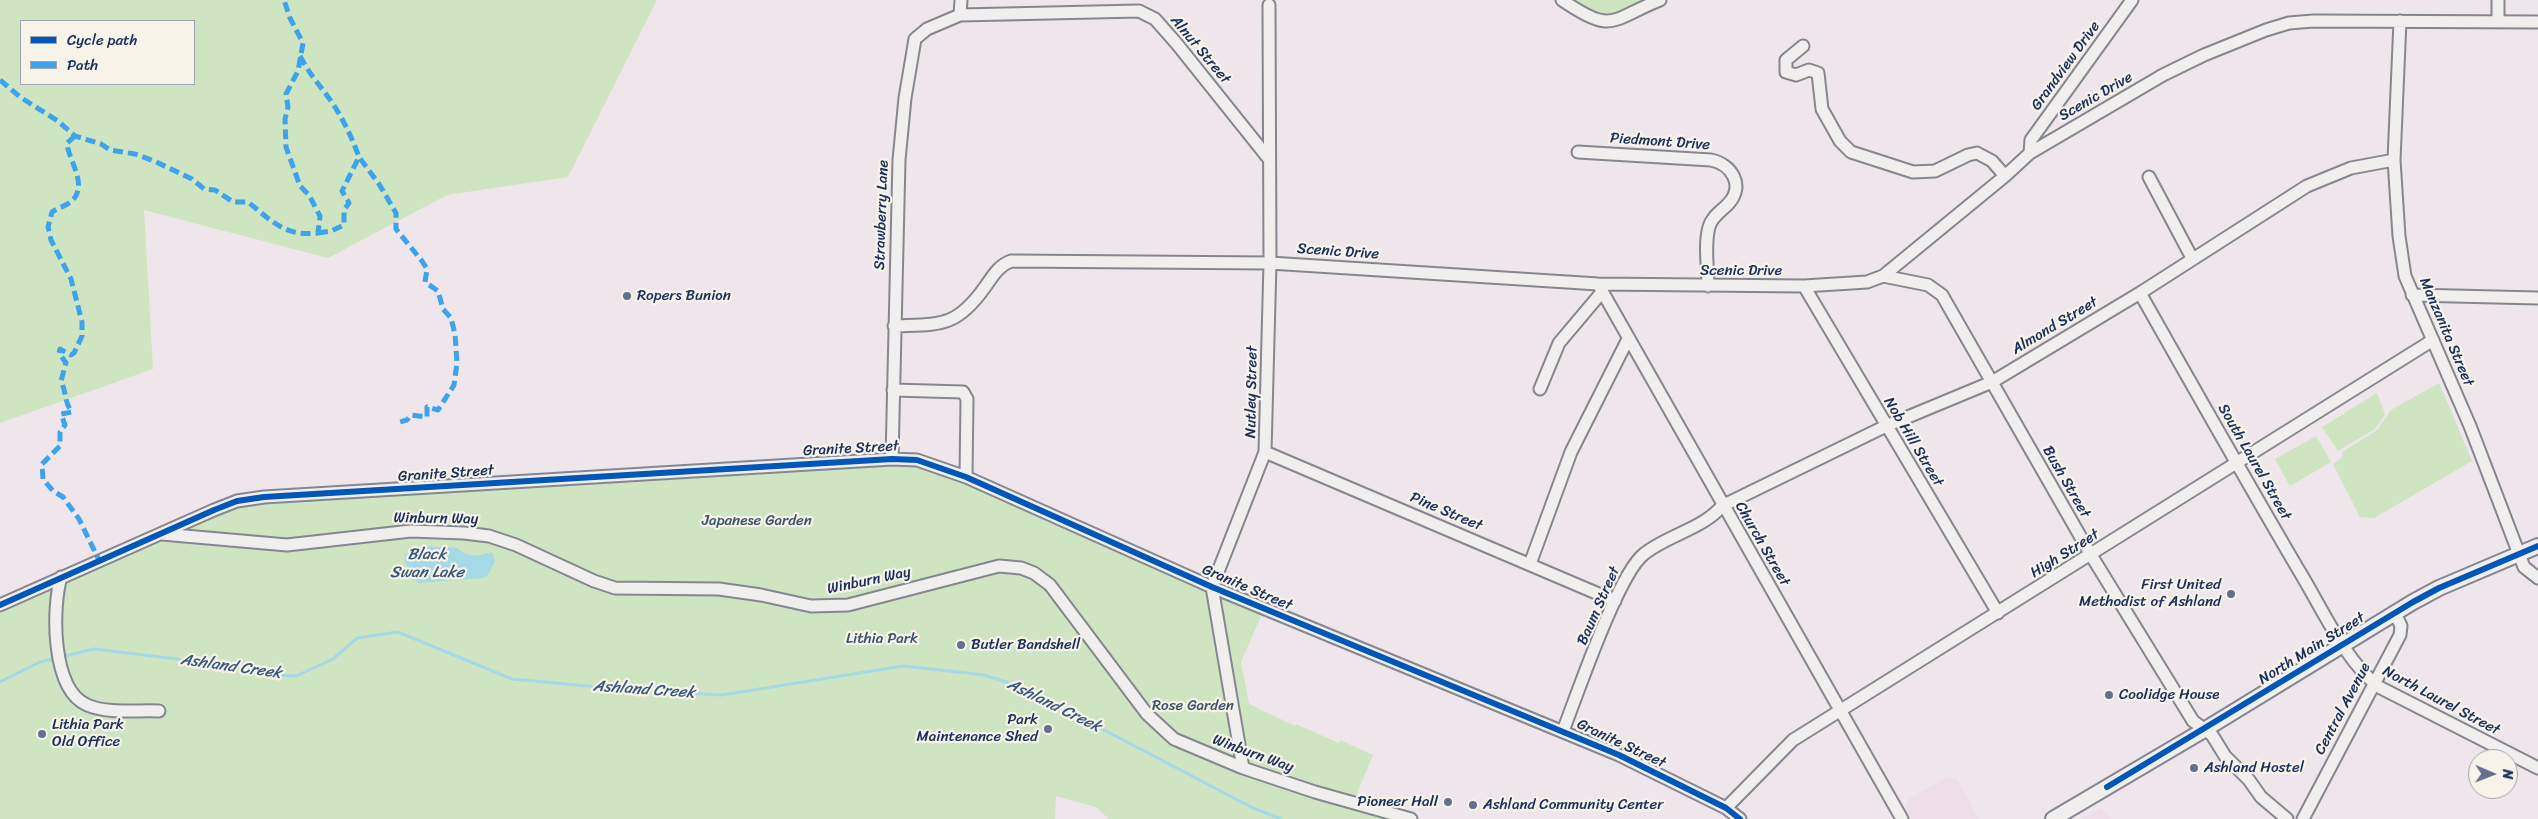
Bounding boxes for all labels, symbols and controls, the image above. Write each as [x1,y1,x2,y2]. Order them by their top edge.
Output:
street label: Alnut Street [1166,12,1234,88]
street label: Grandview Drive [2028,18,2104,114]
legend [20,20,195,85]
text: Cycle path [67,27,137,53]
text: Path [67,52,98,78]
street label: Scenic Drive [2056,69,2136,125]
street label: Piedmont Drive [1609,130,1711,154]
street label: Strawberry Lane [871,160,893,270]
street label: Scenic Drive [1296,240,1380,264]
street label: Scenic Drive [1700,262,1782,280]
street label: Manzanita Street [2415,275,2477,389]
place label: Ropers Bunion [637,287,731,305]
marker: Ropers Bunion [621,290,633,302]
street label: Almond Street [2009,293,2101,359]
street label: Nutley Street [1242,346,1262,438]
street label: Nob Hill Street [1879,394,1947,490]
street label: South Laurel Street [2213,401,2295,523]
street label: Granite Street [803,437,899,461]
street label: Bush Street [2038,443,2094,521]
street label: Granite Street [397,462,495,486]
street label: Pine Street [1407,489,1485,535]
street label: Church Street [1731,499,1793,589]
street label: Winburn Way [393,509,479,529]
park label: Japanese Garden [702,512,812,530]
street label: High Street [2027,526,2103,582]
water label: Black Swan Lake [390,545,464,583]
street label: Granite Street [1199,561,1295,615]
street label: Winburn Way [826,563,912,599]
street label: Baum Street [1574,564,1624,648]
place label: First United Methodist of Ashland [2079,576,2221,611]
marker: First United Methodist of Ashland [2225,588,2237,600]
street label: North Main Street [2256,609,2368,689]
park label: Lithia Park [846,630,918,648]
place label: Butler Bandshell [971,636,1080,654]
marker: Butler Bandshell [955,639,967,651]
water label: Ashland Creek [179,650,283,684]
street label: Central Avenue [2311,660,2375,758]
street label: North Laurel Street [2379,663,2503,739]
water label: Ashland Creek [1004,675,1104,737]
water label: Ashland Creek [593,677,695,703]
place label: Coolidge House [2119,686,2220,704]
marker: Coolidge House [2103,689,2115,701]
park label: Rose Garden [1152,697,1234,715]
place label: Park Maintenance Shed [916,711,1038,746]
place label: Lithia Park Old Office [52,716,124,751]
street label: Granite Street [1574,716,1668,772]
marker: Park Maintenance Shed [1042,723,1054,735]
marker: Lithia Park Old Office [36,728,48,740]
street label: Winburn Way [1210,731,1296,777]
north arrow [2468,749,2518,799]
place label: Ashland Hostel [2204,759,2304,777]
marker: Ashland Hostel [2188,762,2200,774]
text: N [2495,769,2520,779]
place label: Pioneer Hall [1357,793,1438,811]
marker: Pioneer Hall [1442,796,1454,808]
place label: Ashland Community Center [1483,796,1663,814]
marker: Ashland Community Center [1467,799,1479,811]

